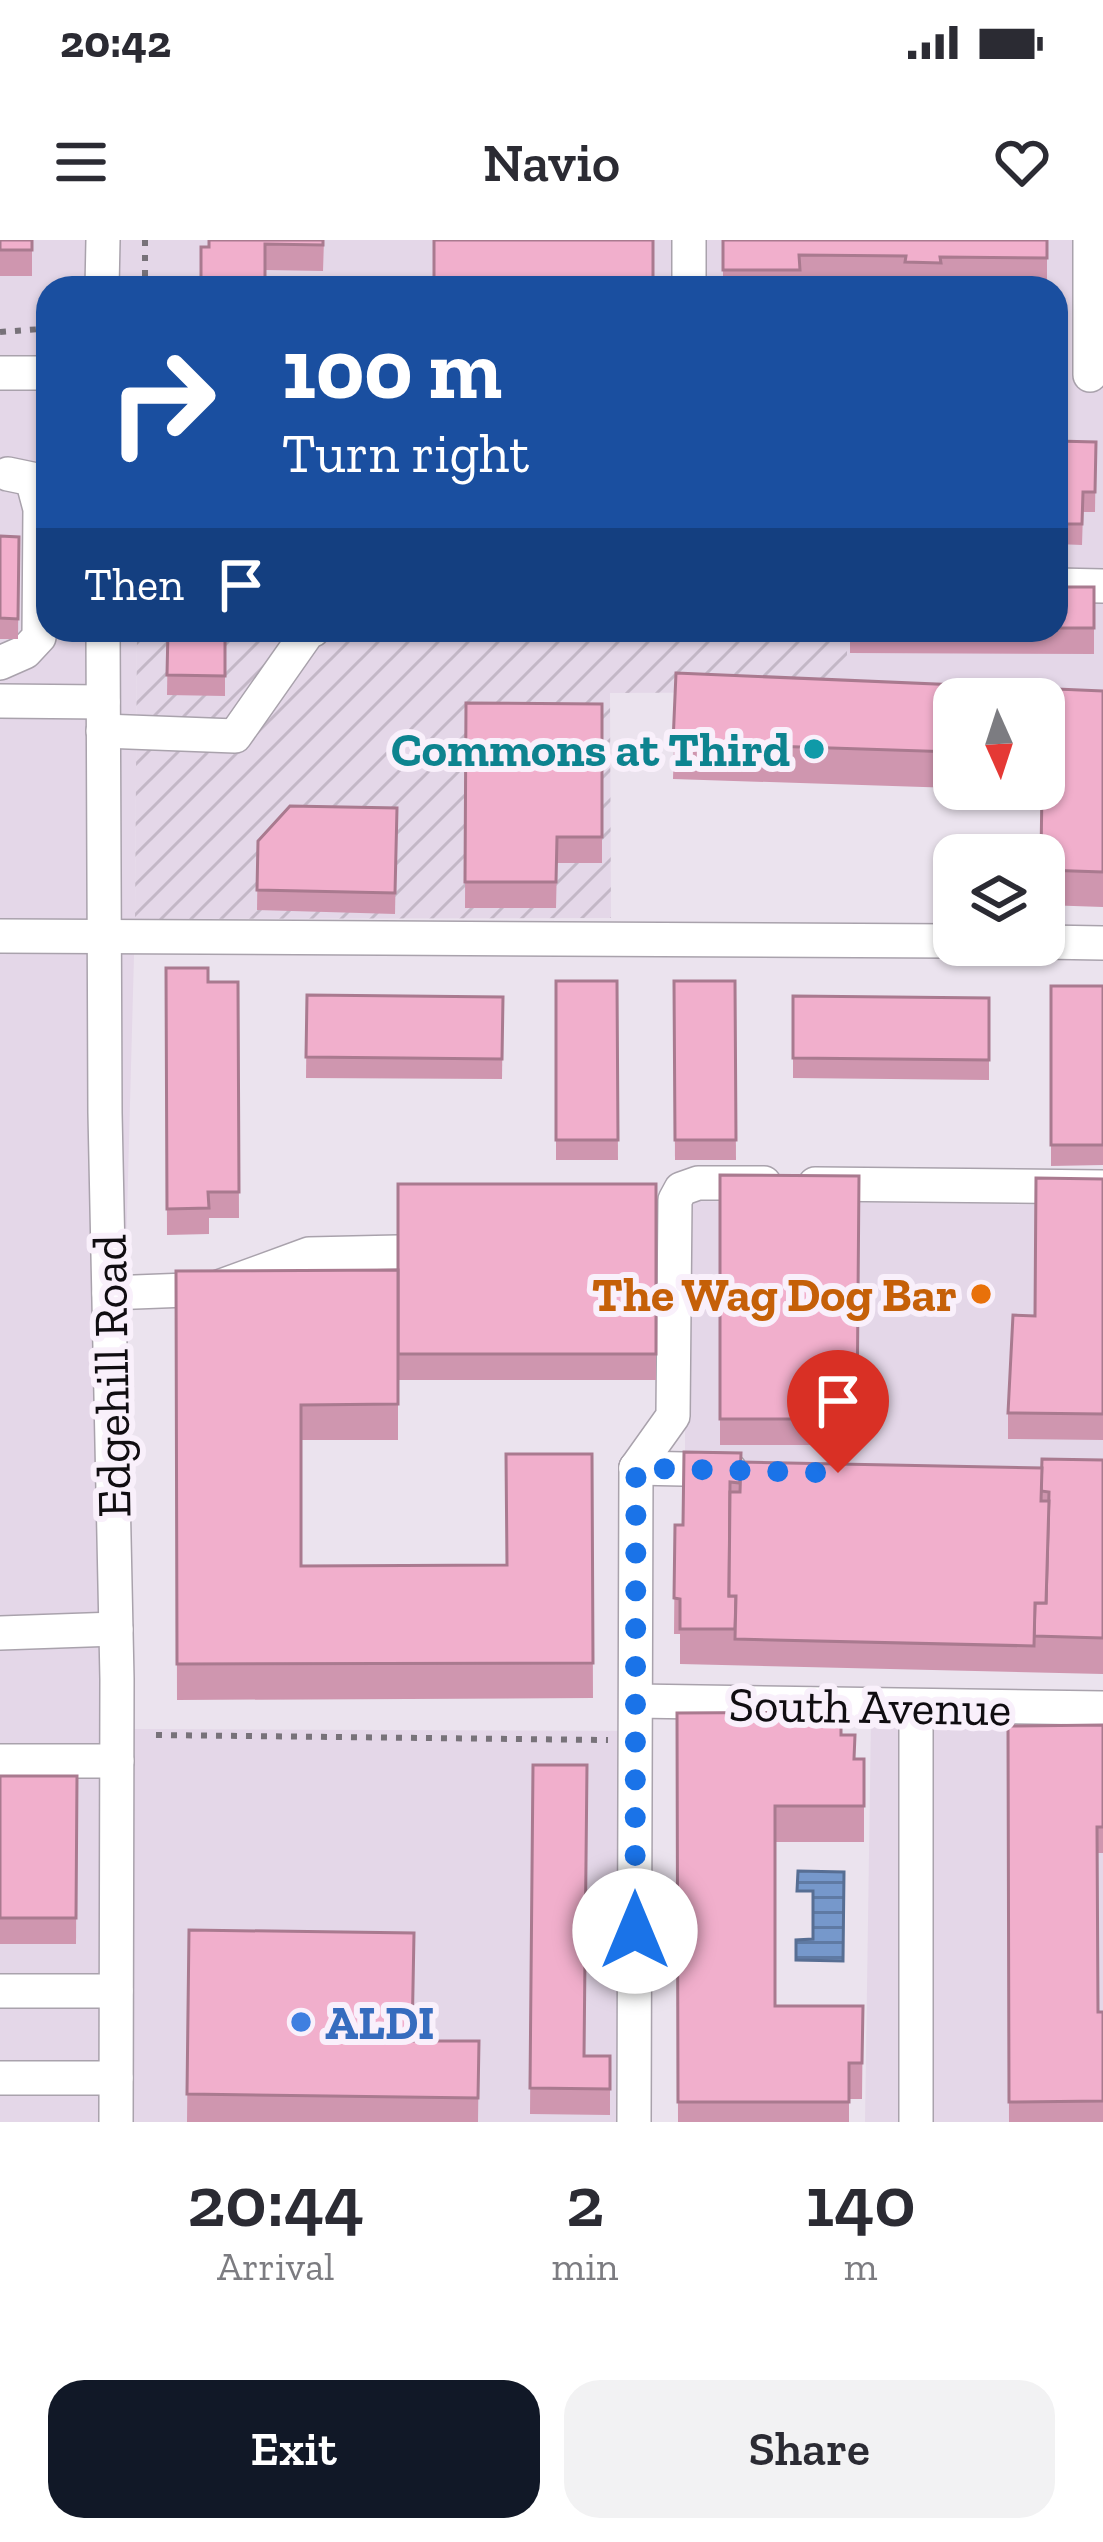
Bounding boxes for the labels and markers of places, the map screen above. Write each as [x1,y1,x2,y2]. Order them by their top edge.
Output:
place label: Commons at Third [391,721,790,778]
marker: Commons at Third [801,736,827,762]
place label: The Wag Dog Bar [592,1266,957,1323]
marker: The Wag Dog Bar [968,1281,994,1307]
pin [787,1350,889,1473]
place label: ALDI [325,1994,435,2051]
marker: ALDI [288,2009,314,2035]

